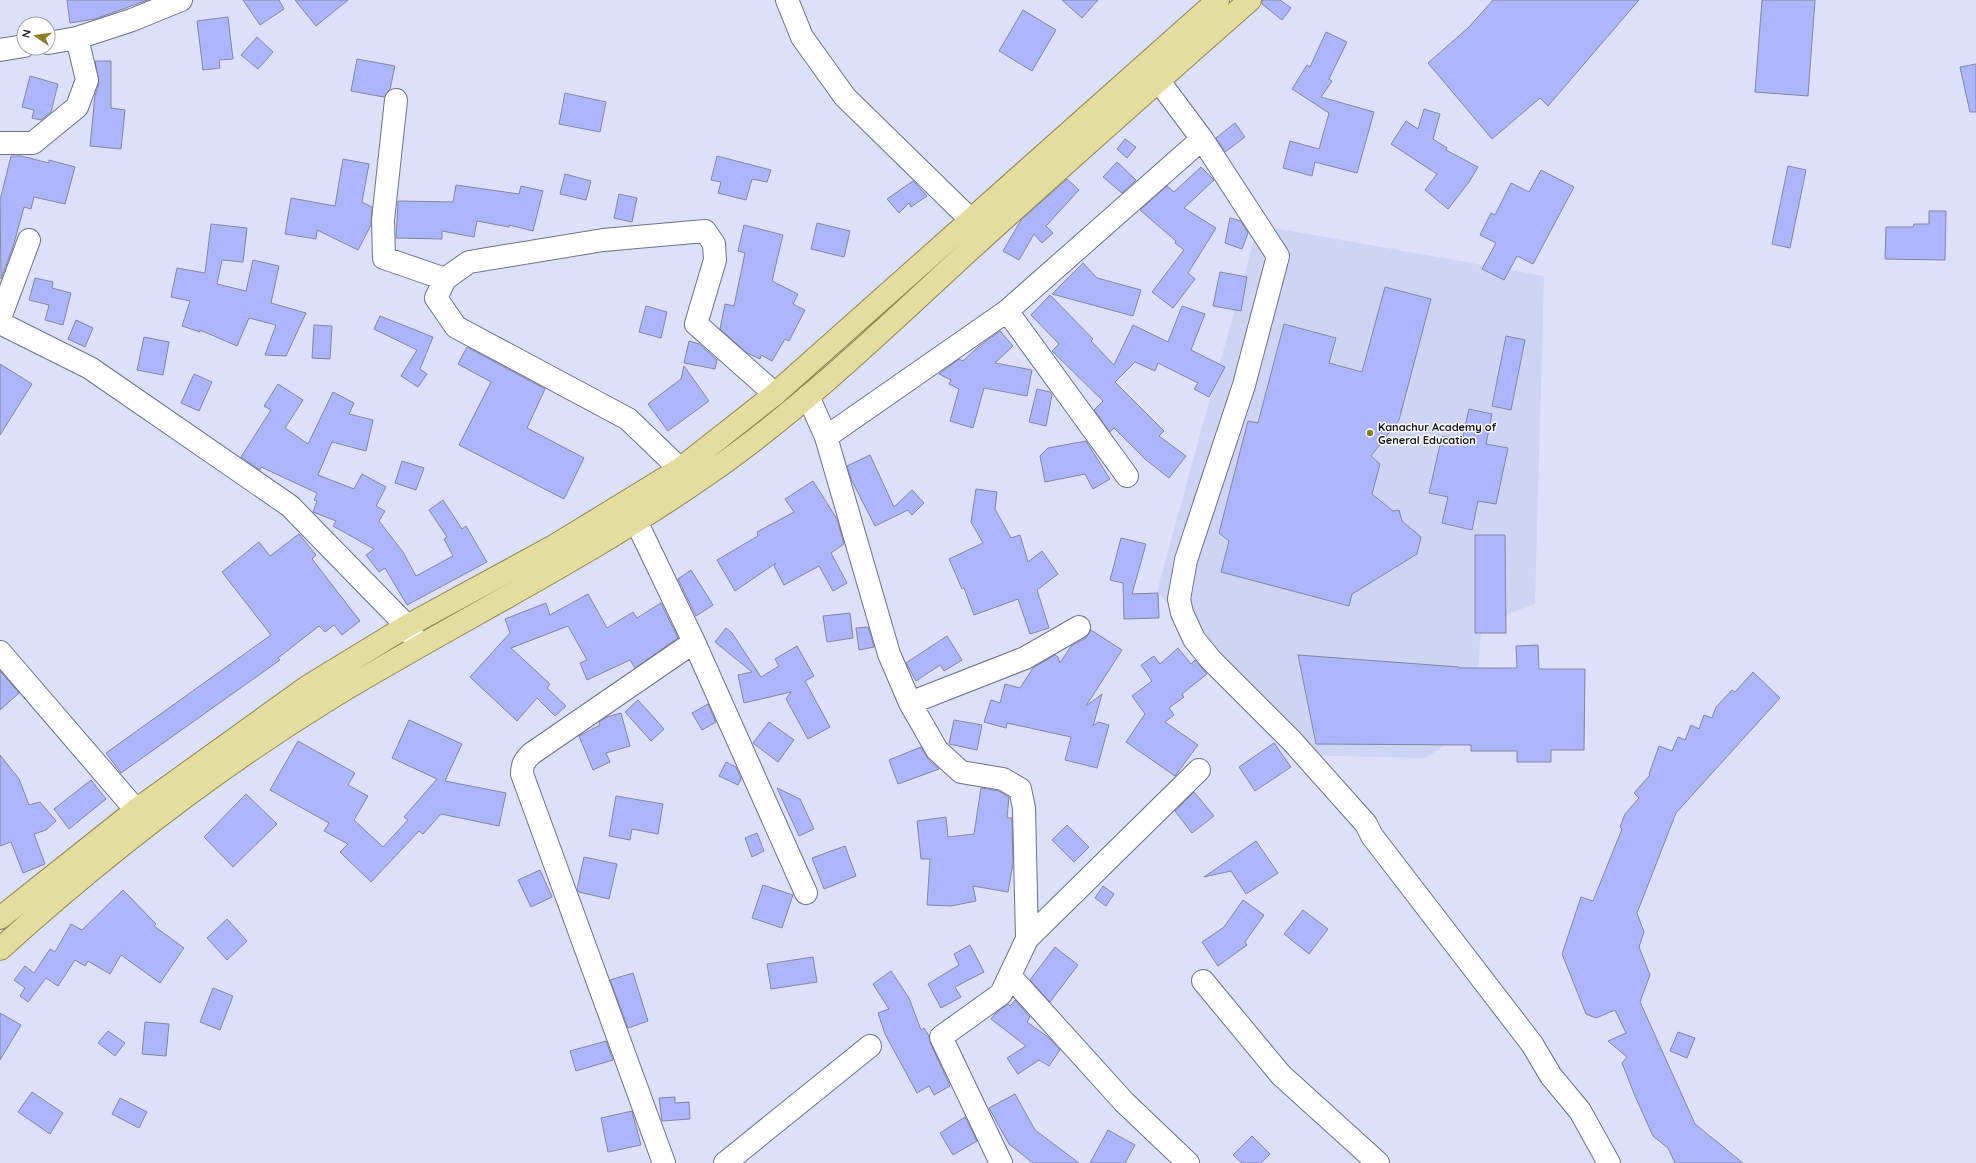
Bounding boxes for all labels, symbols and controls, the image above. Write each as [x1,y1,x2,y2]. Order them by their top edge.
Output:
north arrow [16,16,56,56]
text: N [19,28,34,39]
place label: Kanachur Academy of General Education [1378,420,1497,447]
marker: Kanachur Academy of General Education [1365,428,1375,438]

